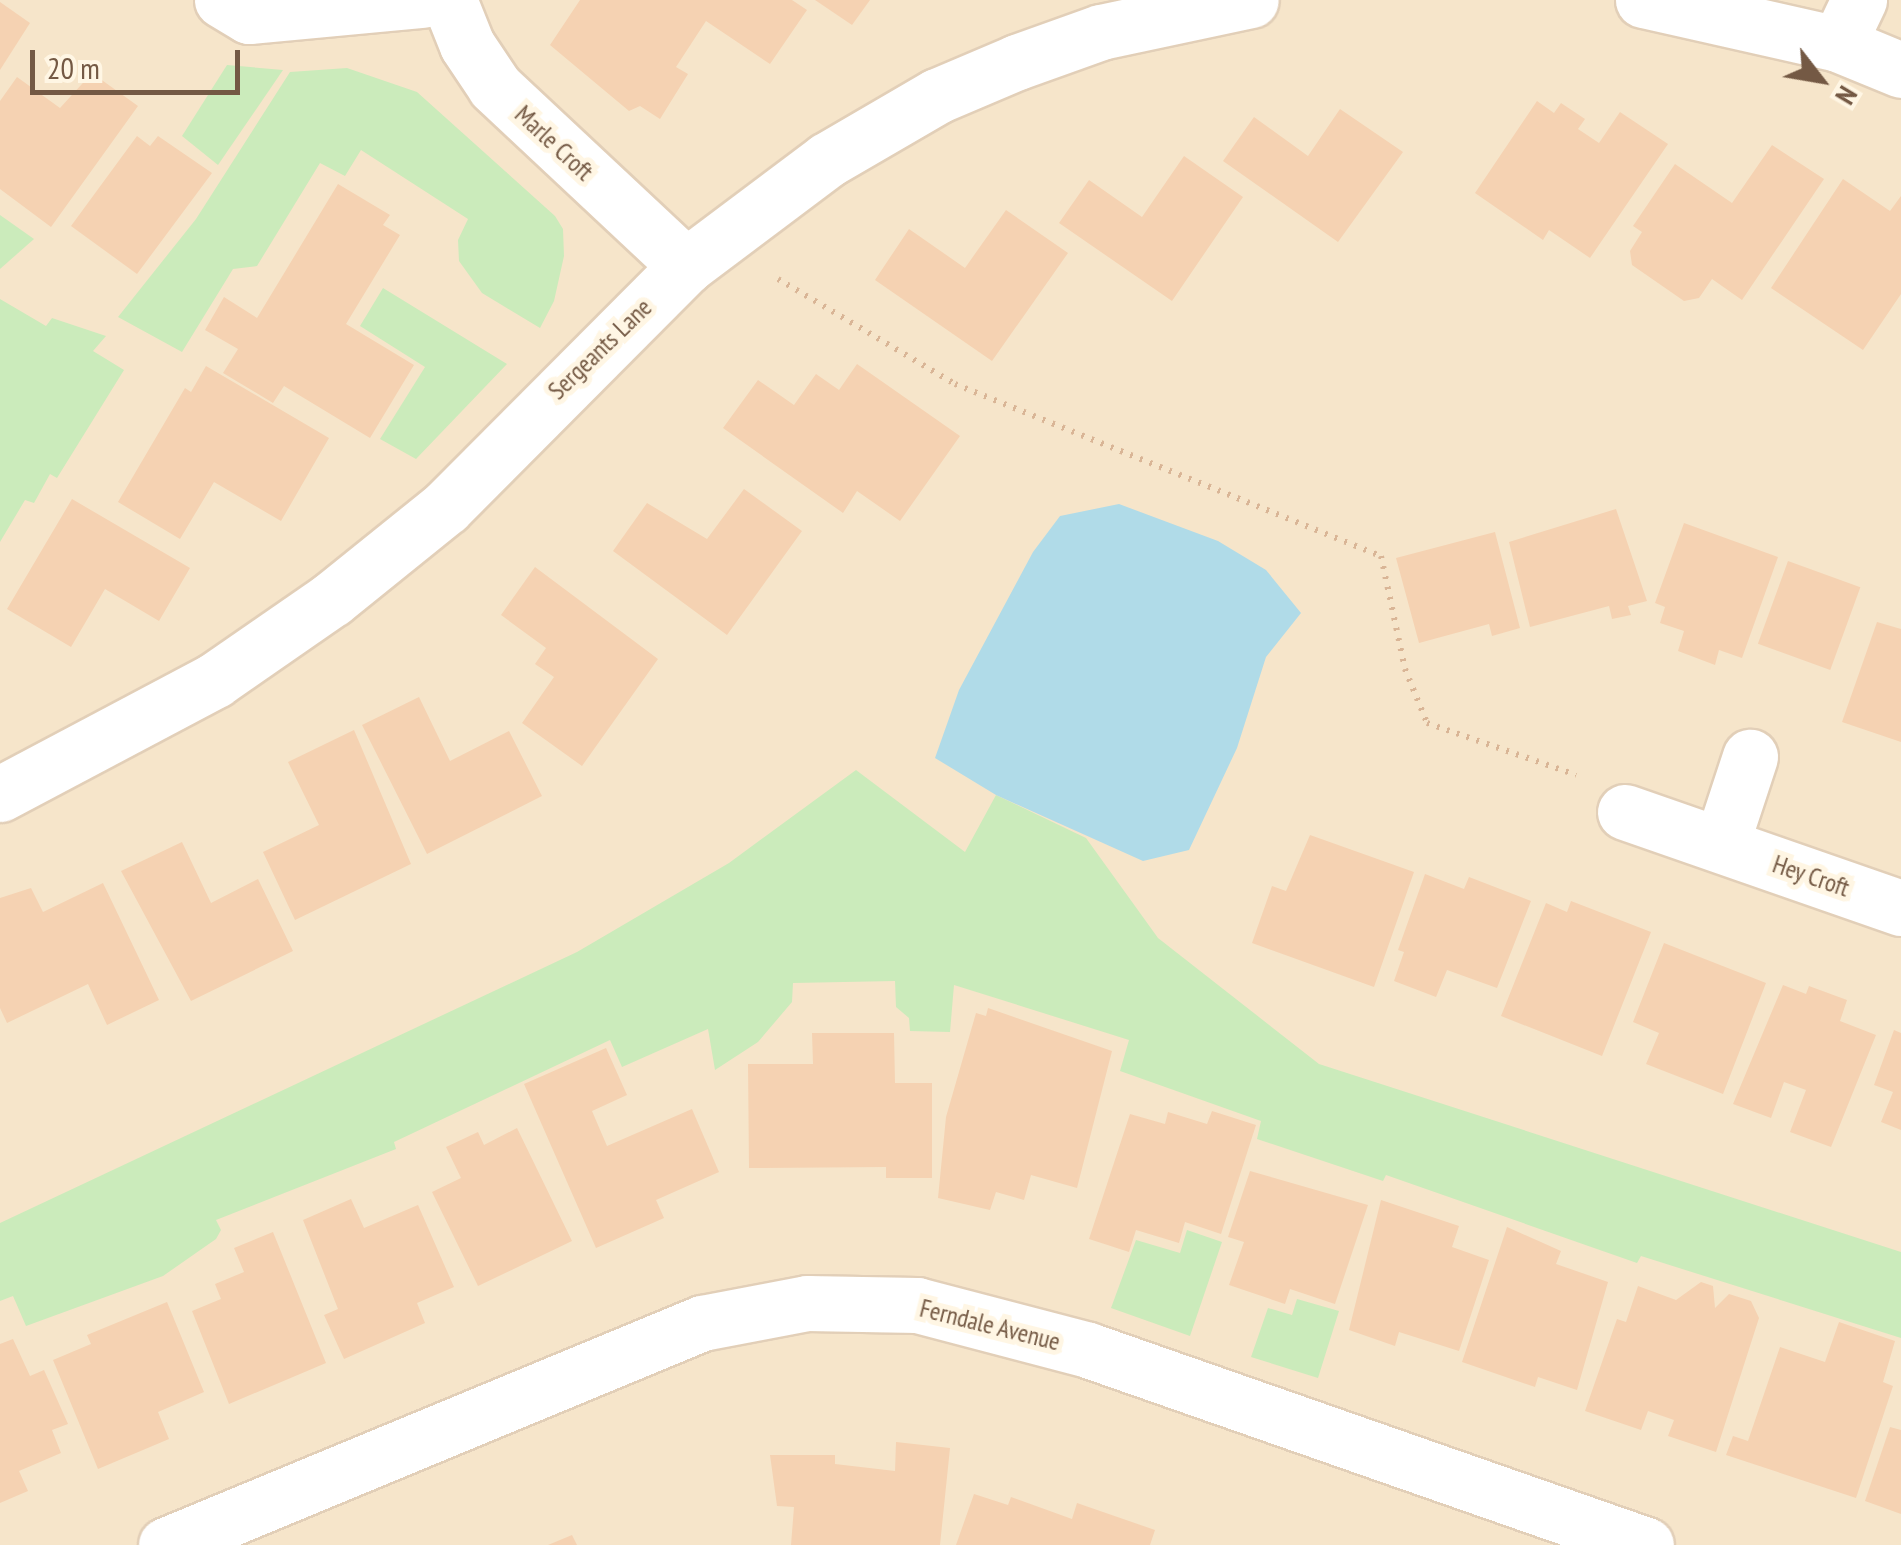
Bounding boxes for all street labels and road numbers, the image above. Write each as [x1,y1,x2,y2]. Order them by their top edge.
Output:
street label: Marle Croft [509,99,599,187]
street label: Sergeants Lane [542,292,658,406]
street label: Hey Croft [1769,849,1853,903]
street label: Ferndale Avenue [917,1293,1063,1357]

